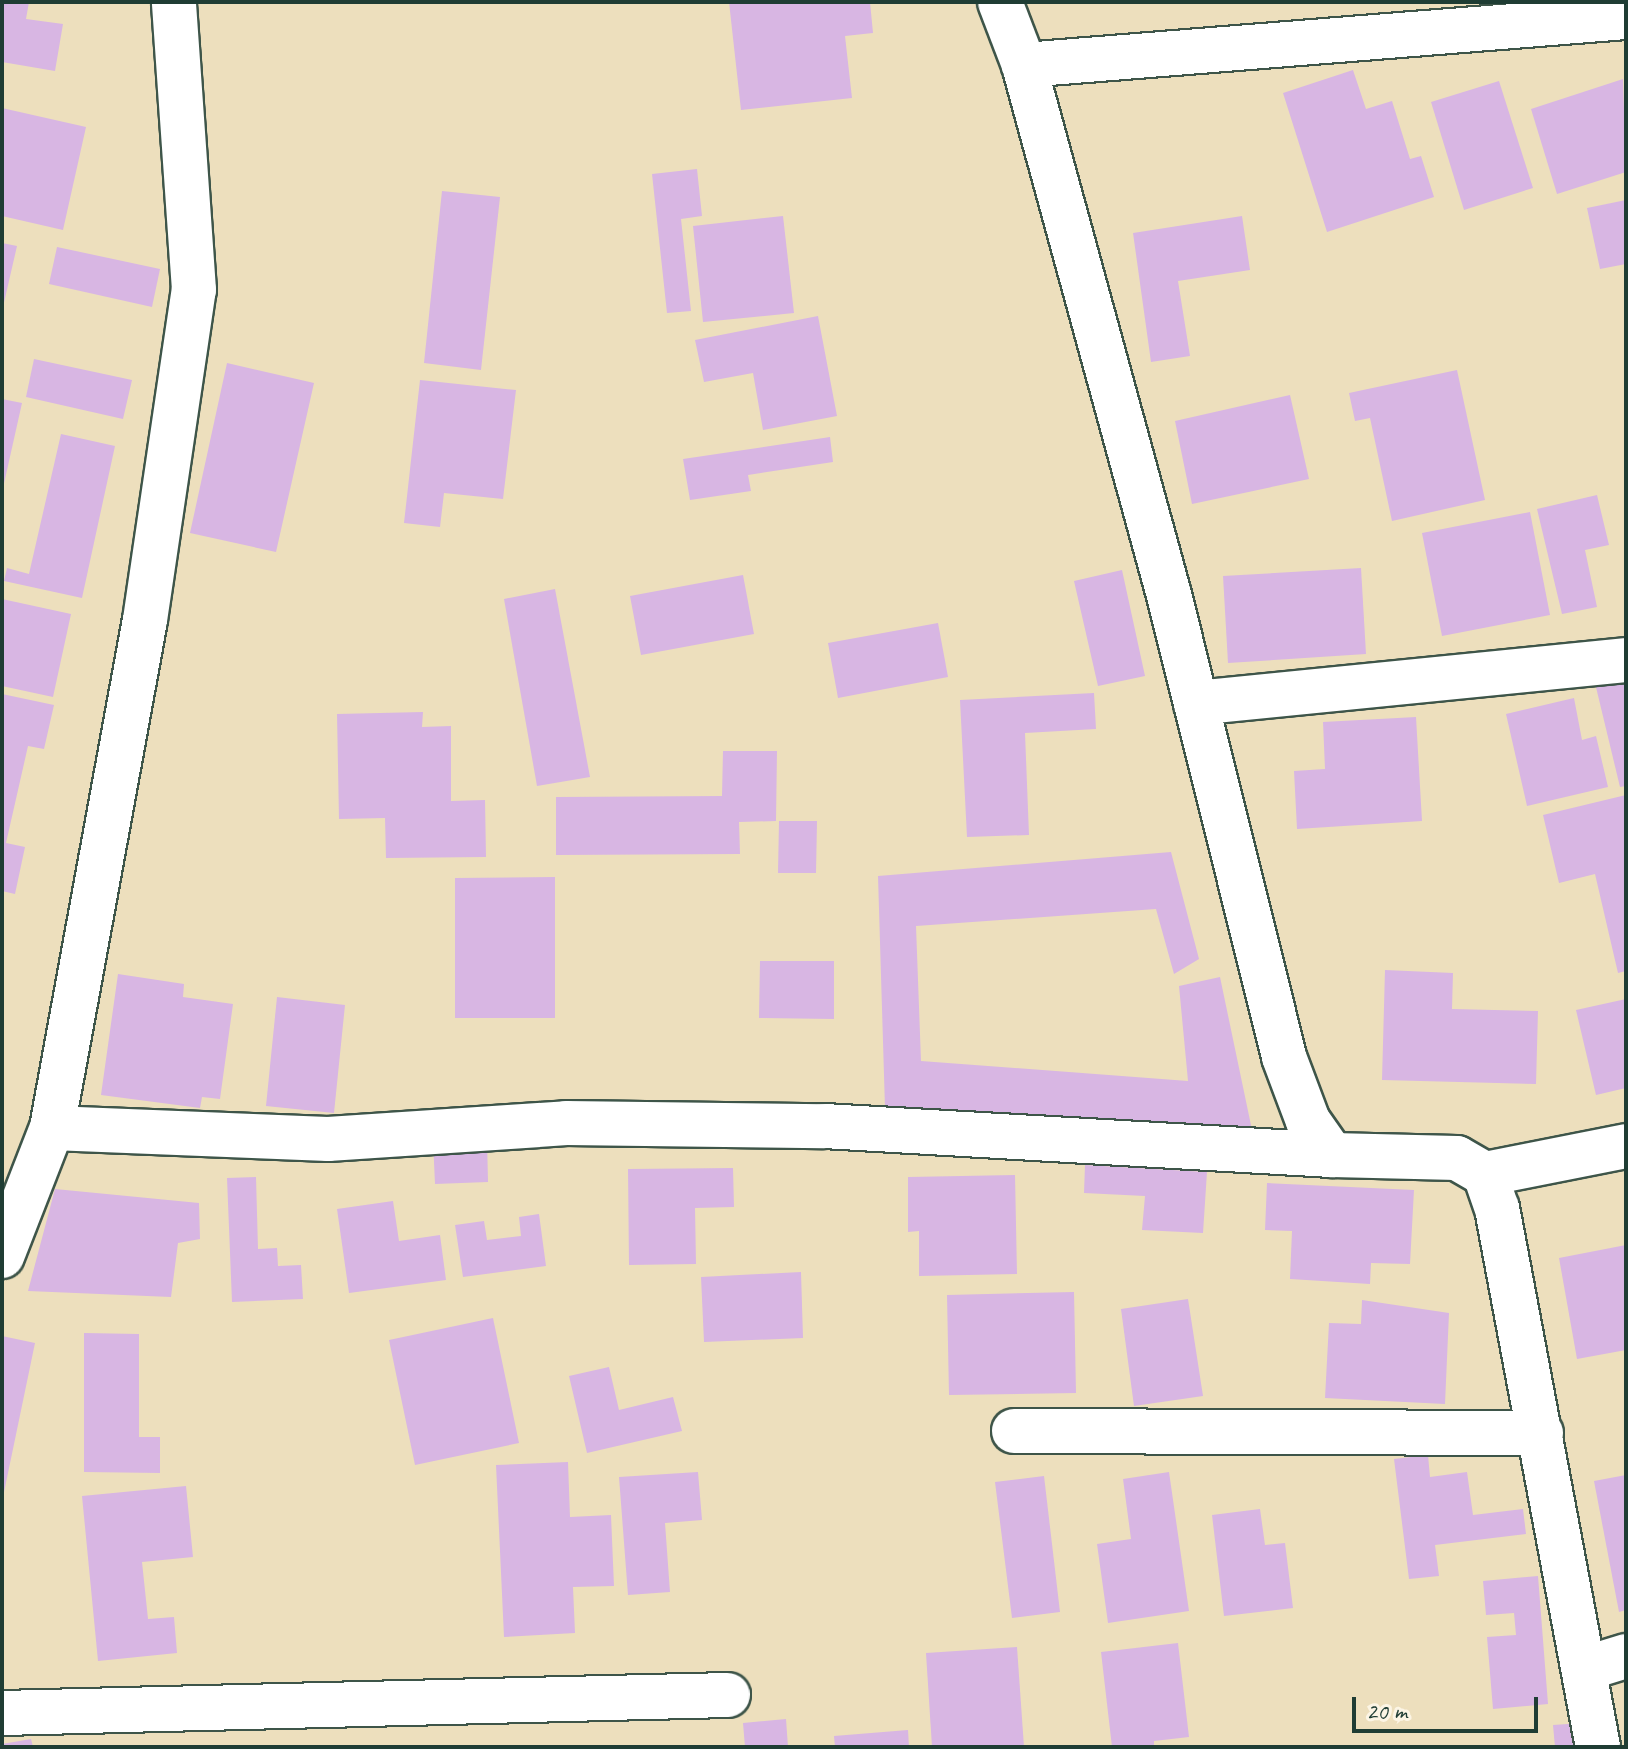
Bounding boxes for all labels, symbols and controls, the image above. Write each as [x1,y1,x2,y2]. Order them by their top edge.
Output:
scale bar [1356,1681,1542,1731]
text: 20 m [1366,1696,1407,1726]

